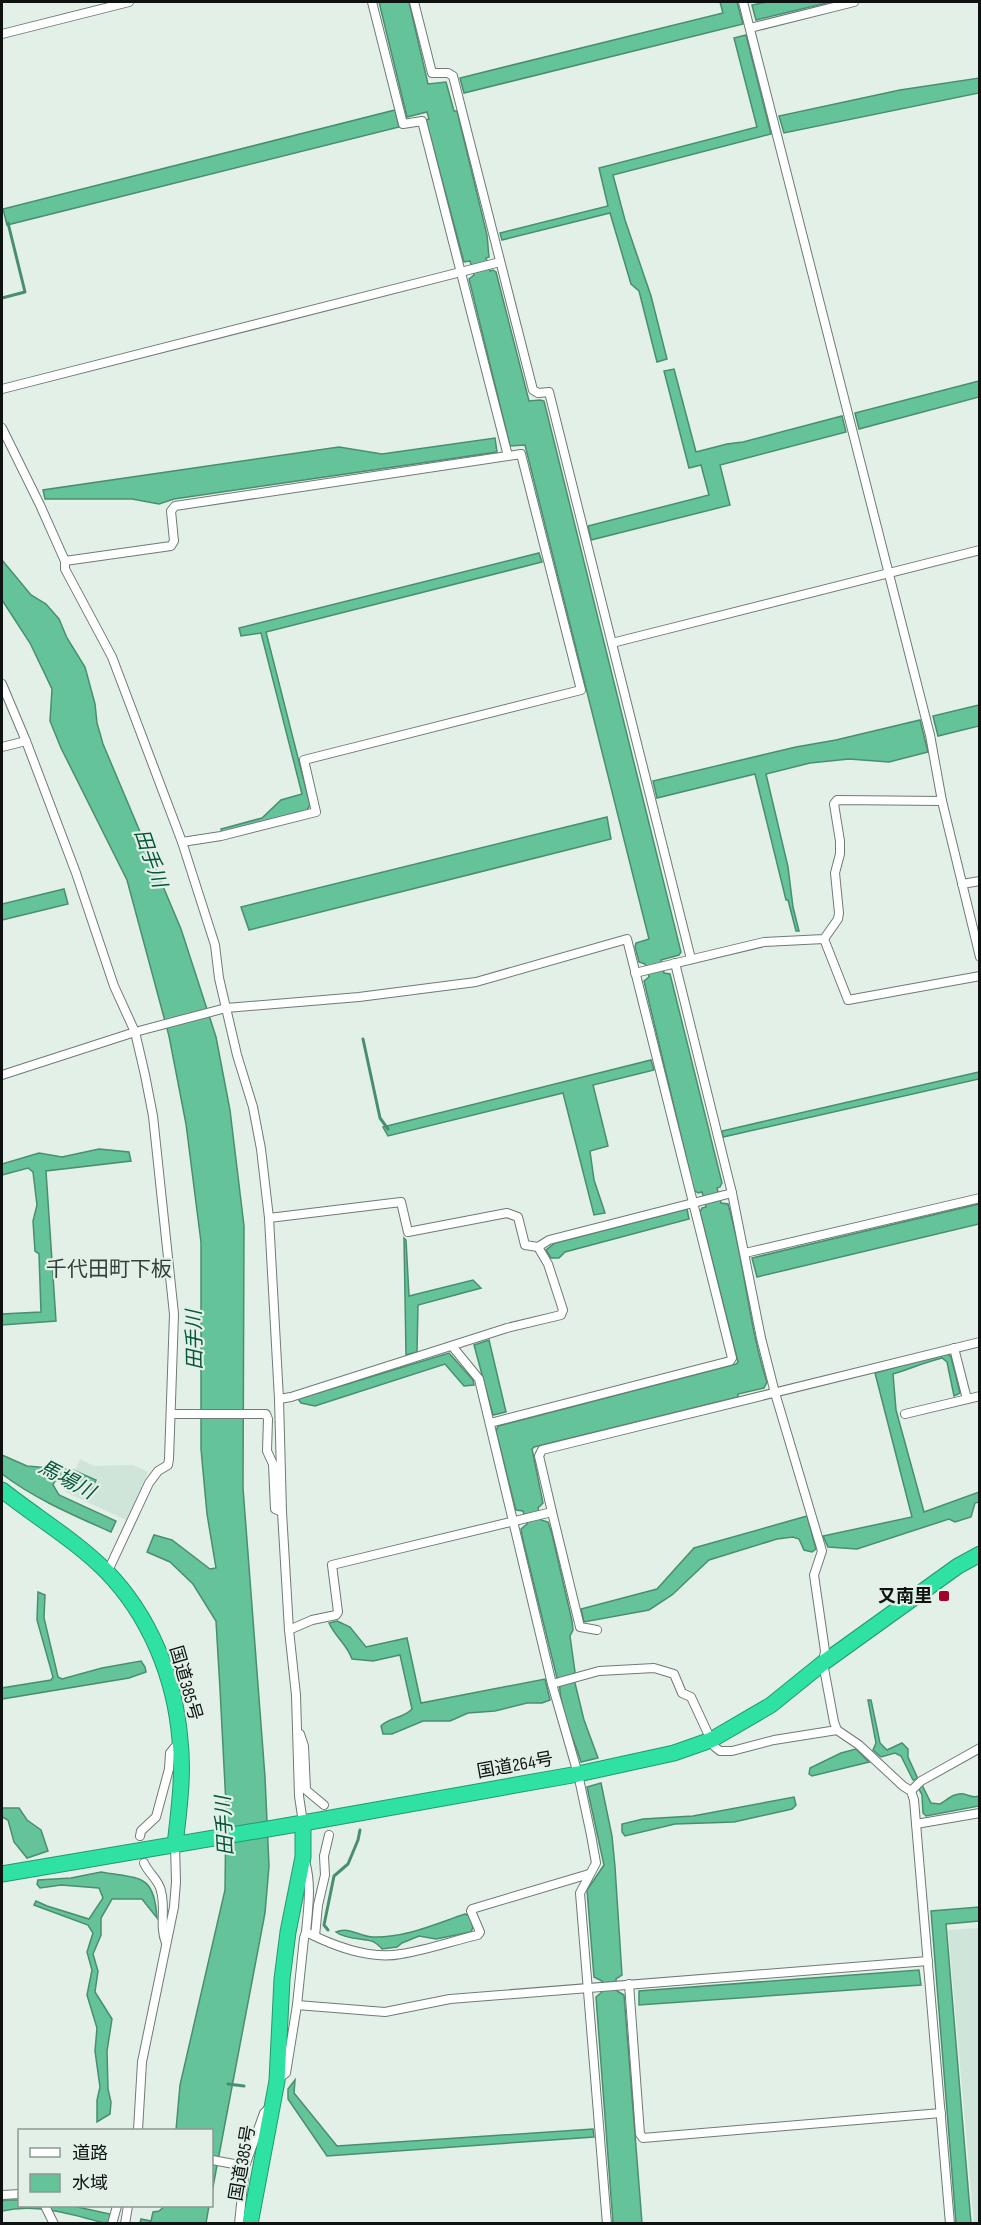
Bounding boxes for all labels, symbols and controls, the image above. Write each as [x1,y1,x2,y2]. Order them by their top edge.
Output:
water label: 田手川 [129,826,172,892]
district label: 千代田町下板 [46,1257,172,1282]
water label: 田手川 [182,1308,208,1370]
water label: 馬場川 [34,1455,100,1506]
place label: 又南里 [878,1586,932,1607]
marker: 又南里 [937,1589,951,1603]
street label: 国道385号 [165,1643,206,1723]
street label: 国道264号 [475,1748,555,1783]
water label: 田手川 [211,1793,239,1857]
street label: 国道385号 [225,2124,259,2203]
legend [18,2129,213,2207]
text: 道路 [72,2143,108,2164]
text: 水域 [72,2173,108,2194]

